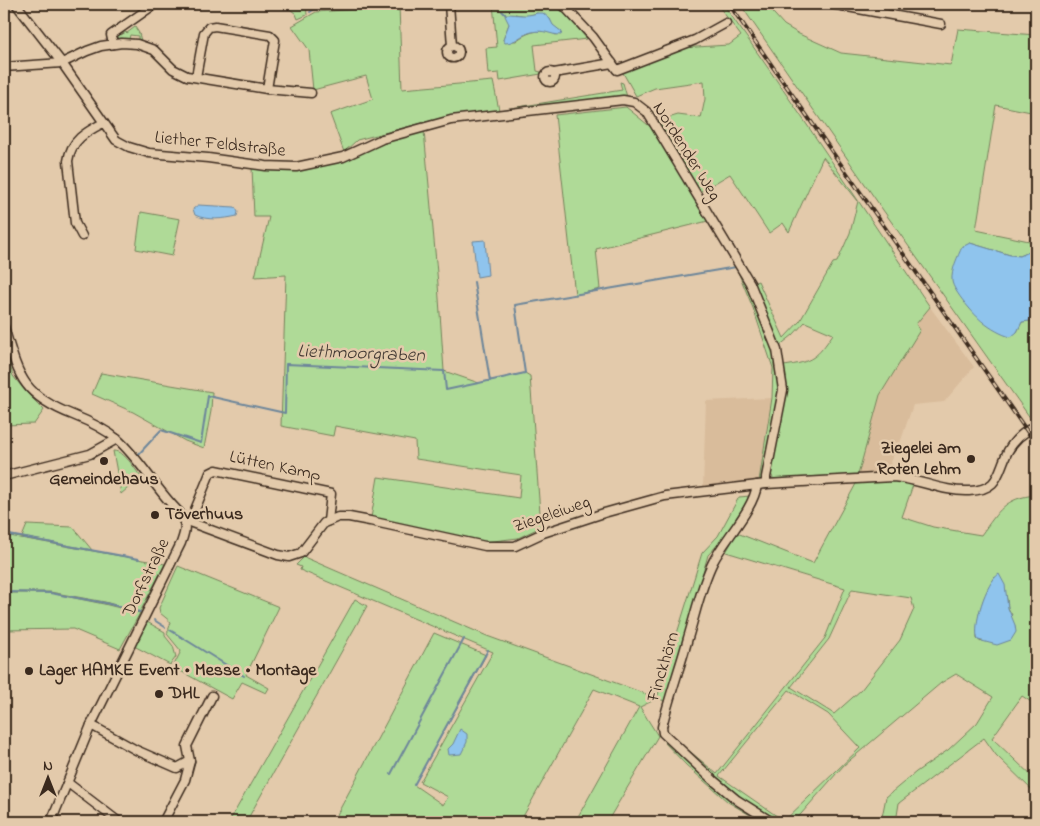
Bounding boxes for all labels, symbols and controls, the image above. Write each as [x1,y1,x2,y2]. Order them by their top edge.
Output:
street label: Nordender Weg [644,97,727,207]
street label: Liether Feldstraße [153,125,288,165]
water label: Liethmoorgraben [297,338,426,371]
place label: Ziegelei am Roten Lehm [877,436,961,483]
street label: Lütten Kamp [227,445,323,489]
marker: Ziegelei am Roten Lehm [965,453,977,465]
marker: Gemeindehaus [98,455,110,467]
place label: Gemeindehaus [49,467,159,493]
street label: Ziegeleiweg [510,490,594,541]
place label: Töverhuus [165,502,243,528]
marker: Töverhuus [149,509,161,521]
street label: Dorfstraße [116,533,178,623]
street label: Finckhörn [641,629,687,706]
place label: Lager HAMKE Event • Messe • Montage [39,658,317,685]
marker: Lager HAMKE Event • Messe • Montage [23,665,35,677]
place label: DHL [168,681,200,707]
marker: DHL [153,688,165,700]
north arrow [22,754,72,804]
text: N [43,756,53,777]

